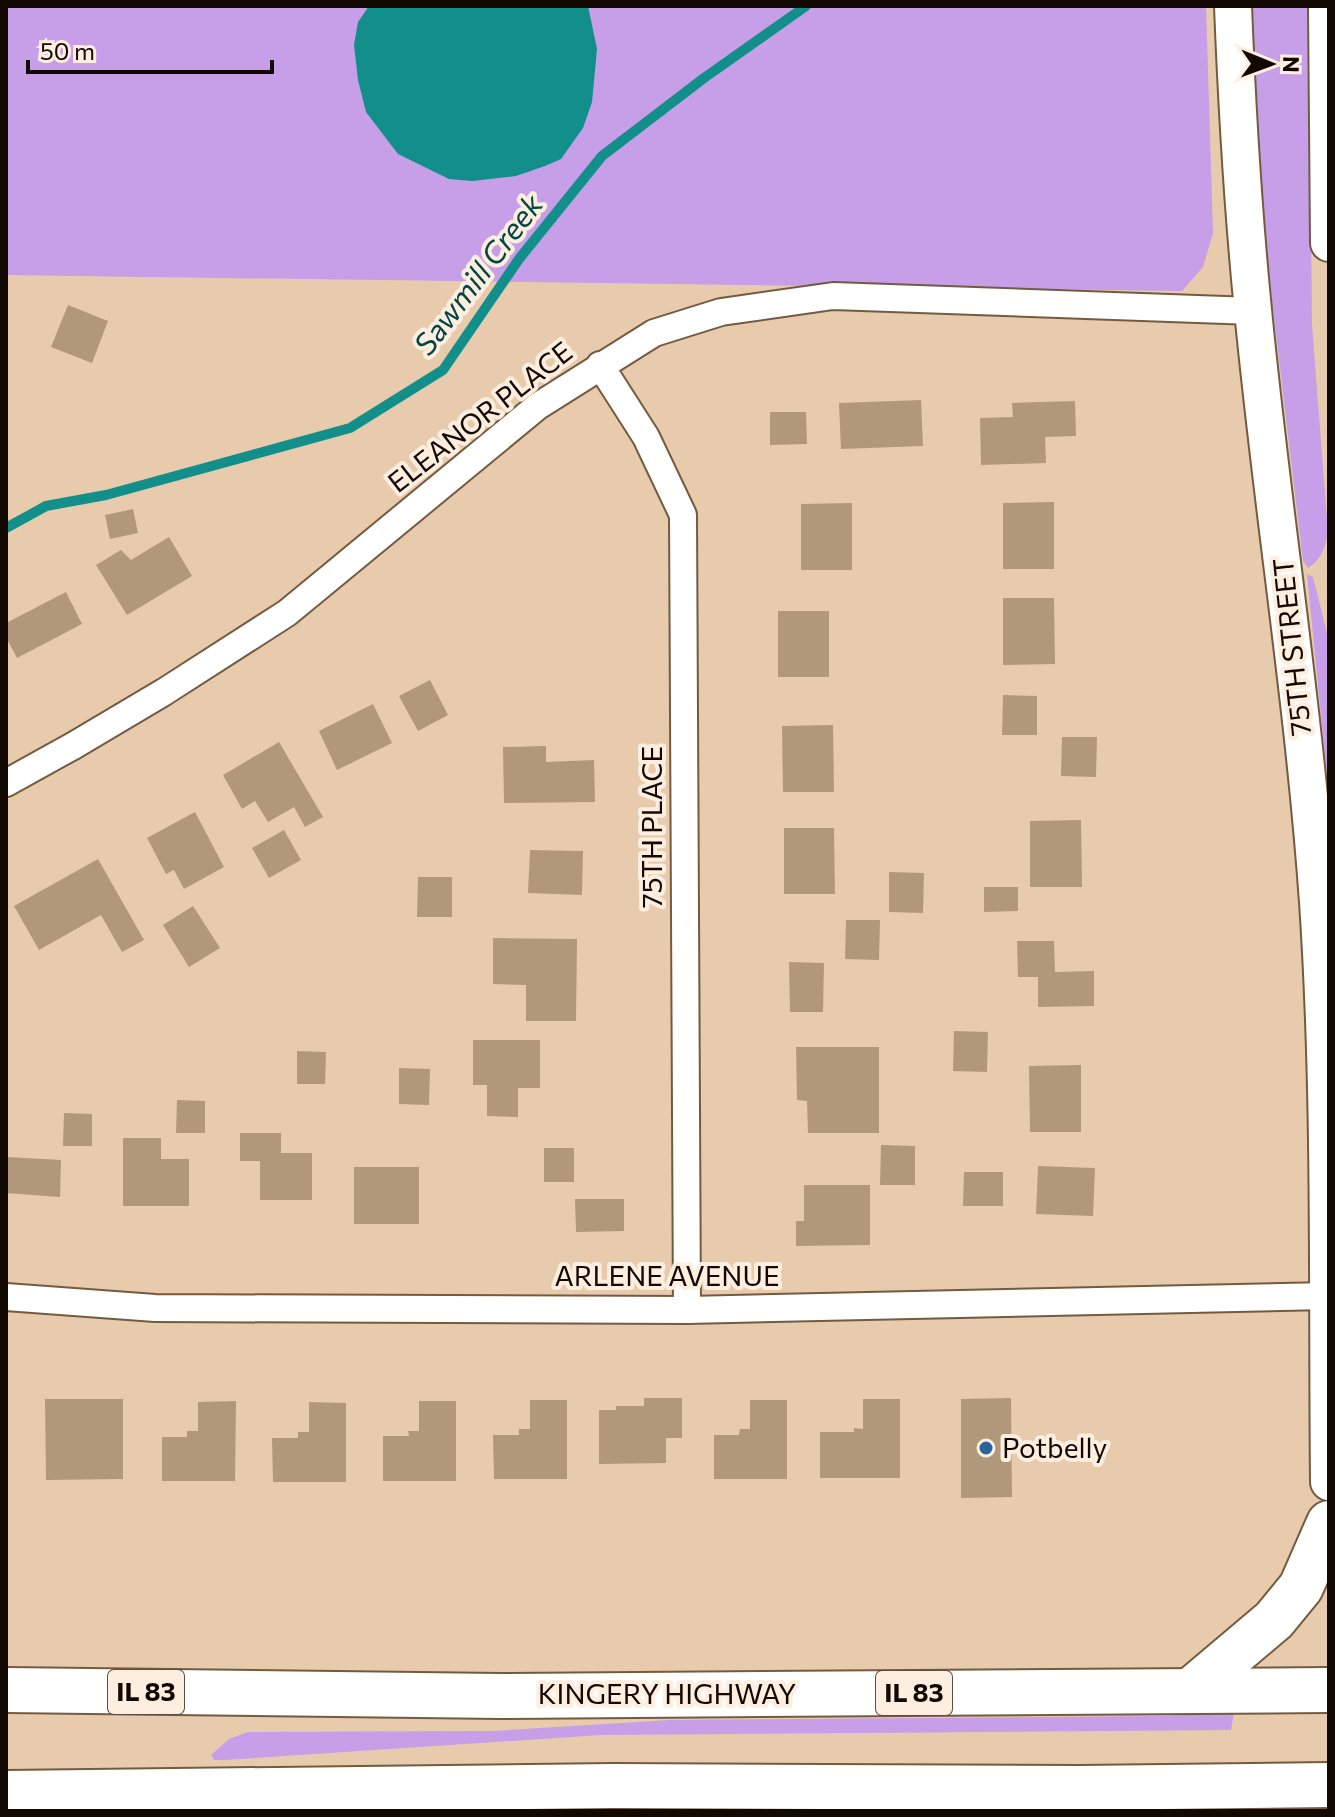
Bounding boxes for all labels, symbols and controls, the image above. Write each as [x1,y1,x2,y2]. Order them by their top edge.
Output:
scale bar [28,24,272,74]
north arrow [1231,24,1311,104]
text: 50 m [40,36,95,65]
text: N [1278,56,1305,73]
water label: Sawmill Creek [405,185,550,361]
street label: ELEANOR PLACE [380,334,578,499]
street label: 75TH STREET [1265,557,1317,738]
street label: 75TH PLACE [634,746,668,908]
street label: ARLENE AVENUE [554,1258,780,1292]
place label: Potbelly [1002,1430,1107,1464]
marker: Potbelly [977,1439,995,1457]
road number: IL 83 [108,1670,184,1714]
road number: IL 83 [876,1671,952,1715]
street label: KINGERY HIGHWAY [538,1676,796,1710]

